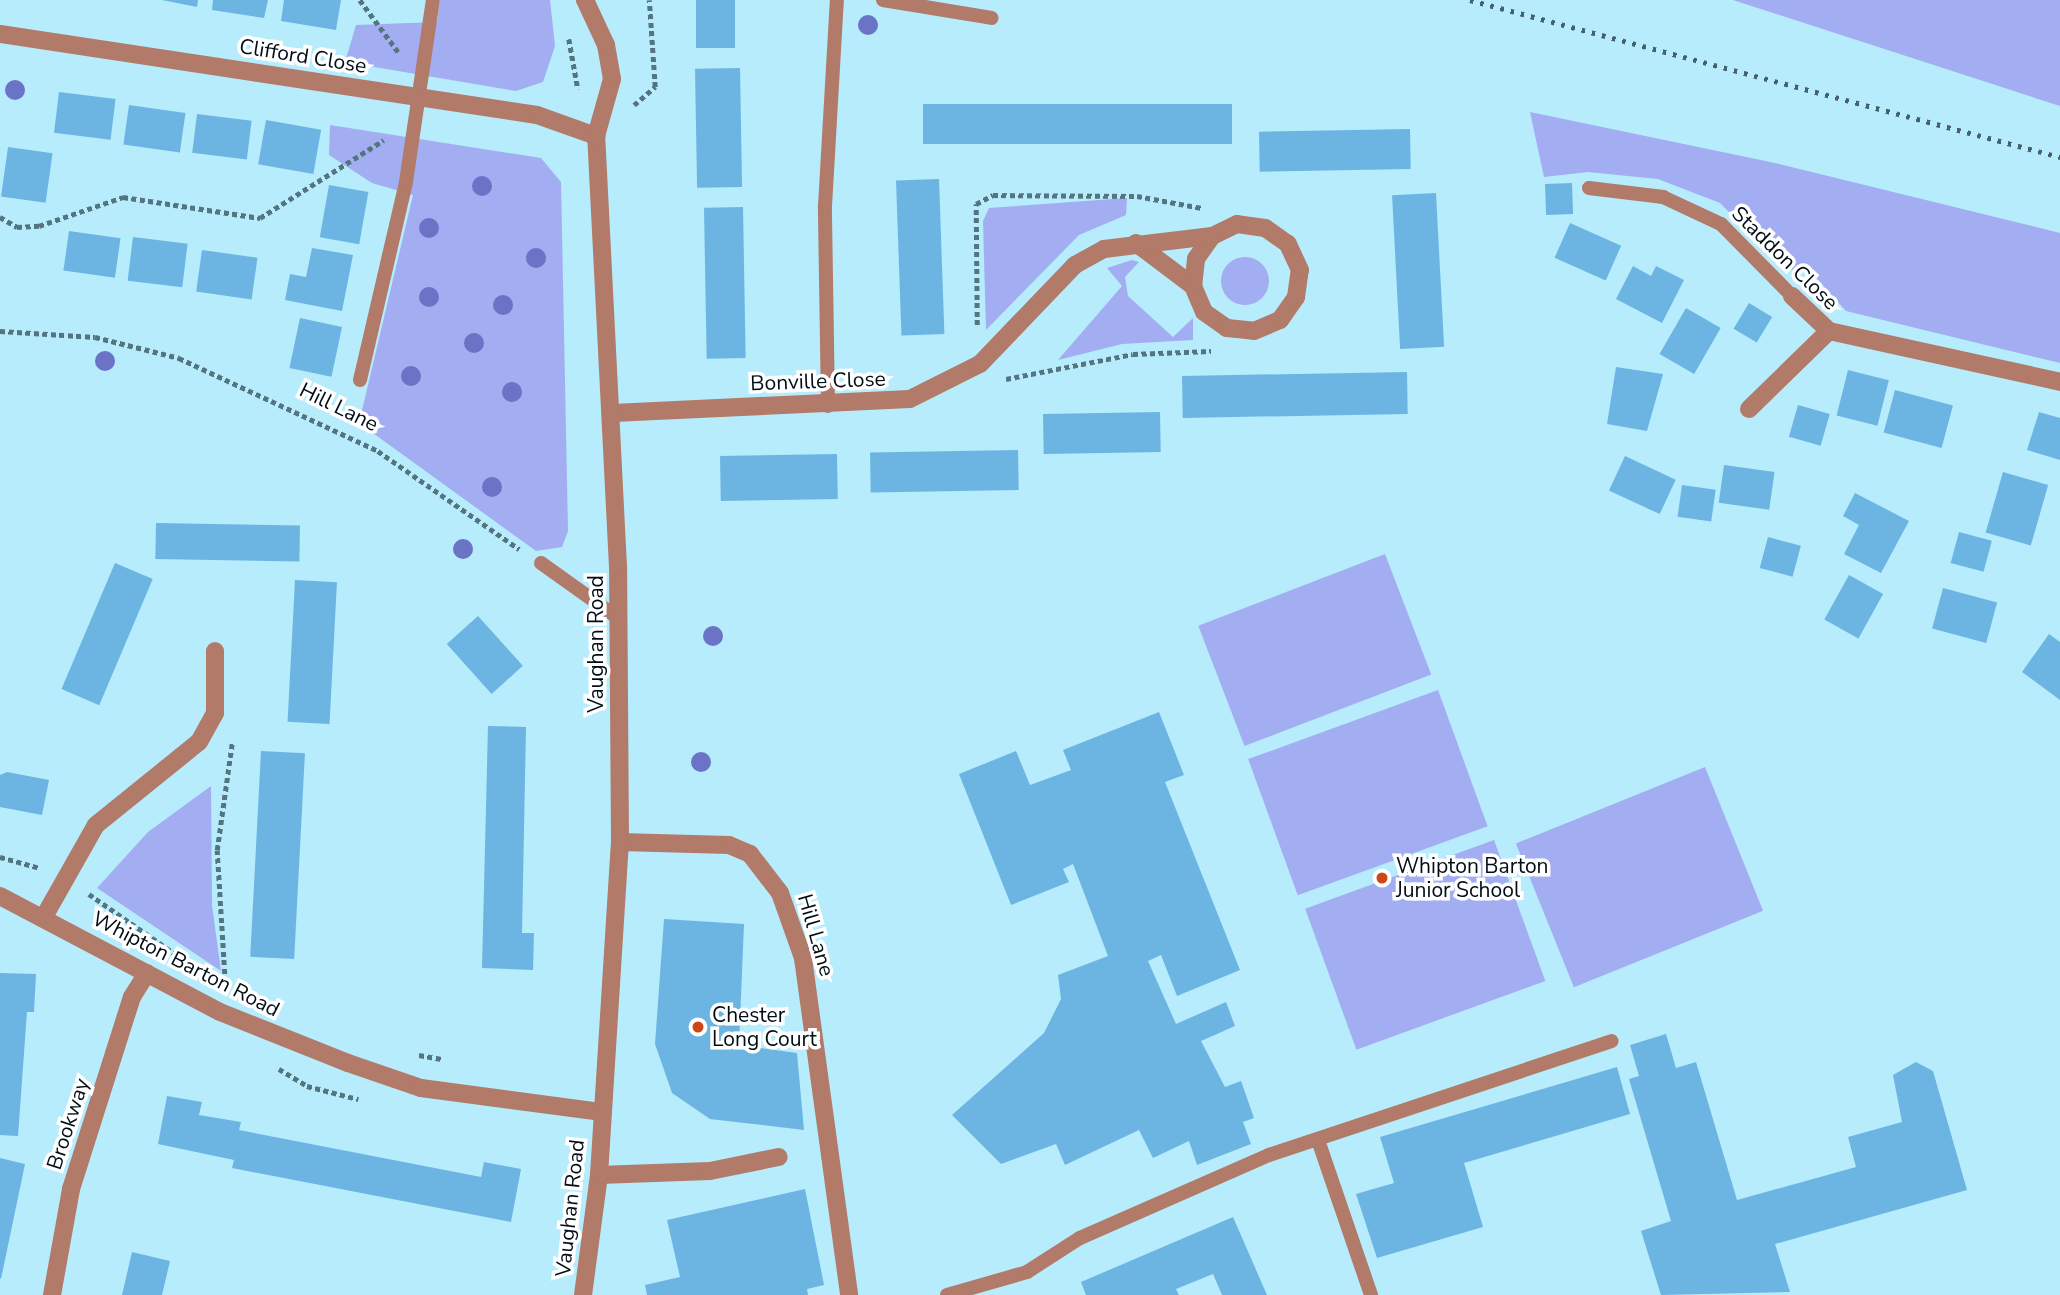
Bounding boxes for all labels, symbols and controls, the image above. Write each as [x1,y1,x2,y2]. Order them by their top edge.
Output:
street label: Clifford Close [238,34,368,78]
street label: Staddon Close [1727,201,1843,315]
street label: Bonville Close [750,366,886,396]
street label: Hill Lane [296,377,382,437]
street label: Vaughan Road [583,575,609,713]
place label: Whipton Barton Junior School [1396,853,1549,903]
marker: Whipton Barton Junior School [1374,870,1390,886]
street label: Hill Lane [792,891,840,979]
street label: Whipton Barton Road [88,906,284,1022]
place label: Chester Long Court [712,1002,817,1052]
marker: Chester Long Court [690,1019,706,1035]
street label: Brookway [41,1075,95,1173]
street label: Vaughan Road [550,1138,590,1278]

